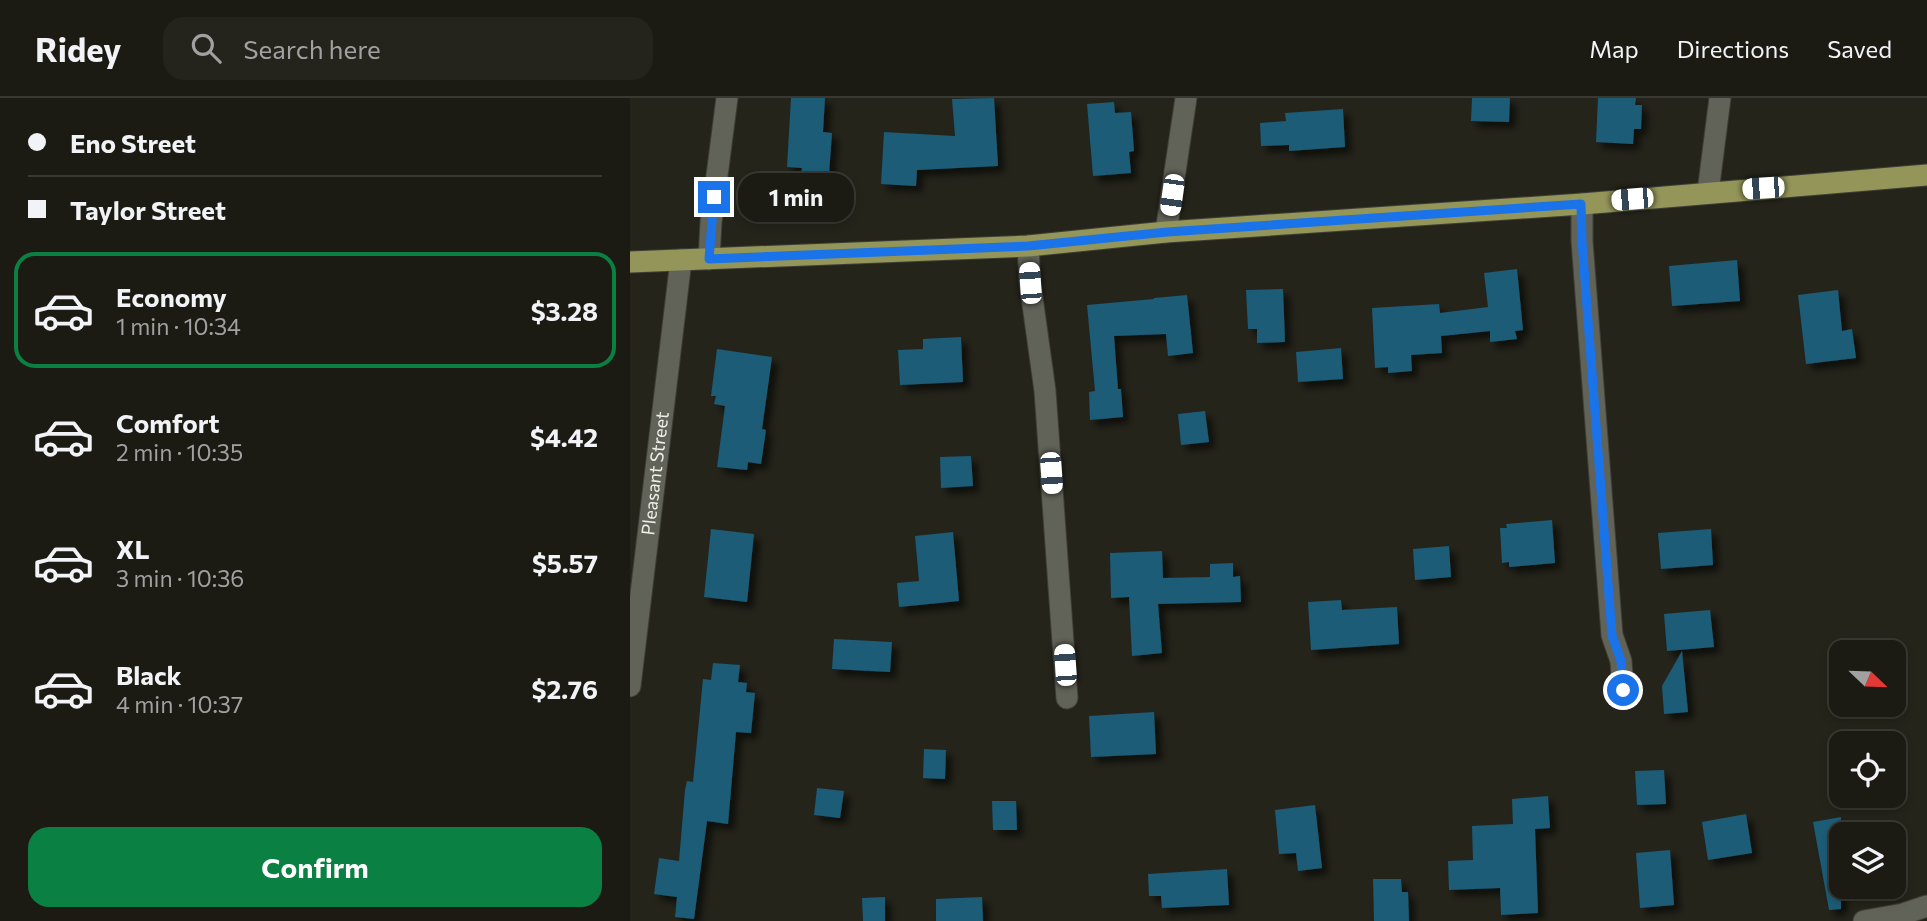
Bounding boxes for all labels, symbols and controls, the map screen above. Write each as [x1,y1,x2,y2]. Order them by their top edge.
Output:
search box [163,17,653,80]
text: Ridey [35,28,121,69]
icon: search [187,29,225,67]
text: Search here [243,33,381,64]
text: Map [1589,34,1639,63]
text: Directions [1677,34,1789,63]
text: Saved [1827,34,1892,63]
text: Eno Street [70,127,196,158]
callout: 1 min [738,172,854,222]
car [1159,173,1186,217]
car [1742,176,1785,200]
route end [698,181,730,213]
text: 1 min [769,183,823,211]
car [1611,187,1654,211]
text: Taylor Street [70,194,226,225]
car [1019,261,1042,305]
icon: car [32,279,95,342]
text: Economy [116,281,227,312]
text: $3.28 [531,295,598,326]
text: 1 min · 10:34 [116,312,241,340]
icon: car [32,405,95,468]
text: Comfort [116,407,219,438]
street label: Pleasant Street [636,410,673,537]
text: $4.42 [530,421,598,452]
text: 2 min · 10:35 [116,438,243,466]
car [1040,451,1063,495]
icon: car [32,531,95,594]
text: XL [116,533,150,564]
text: $5.57 [532,547,598,578]
text: 3 min · 10:36 [116,564,244,592]
north arrow [1829,640,1906,718]
map controls [1829,640,1906,899]
car [1054,643,1077,687]
icon: car [32,657,95,720]
text: Black [116,659,182,690]
text: $2.76 [531,673,598,704]
route start [1607,674,1639,706]
text: 4 min · 10:37 [116,690,243,718]
button: locate [1829,731,1906,808]
button: layers [1829,822,1906,899]
button: Confirm [28,827,602,907]

